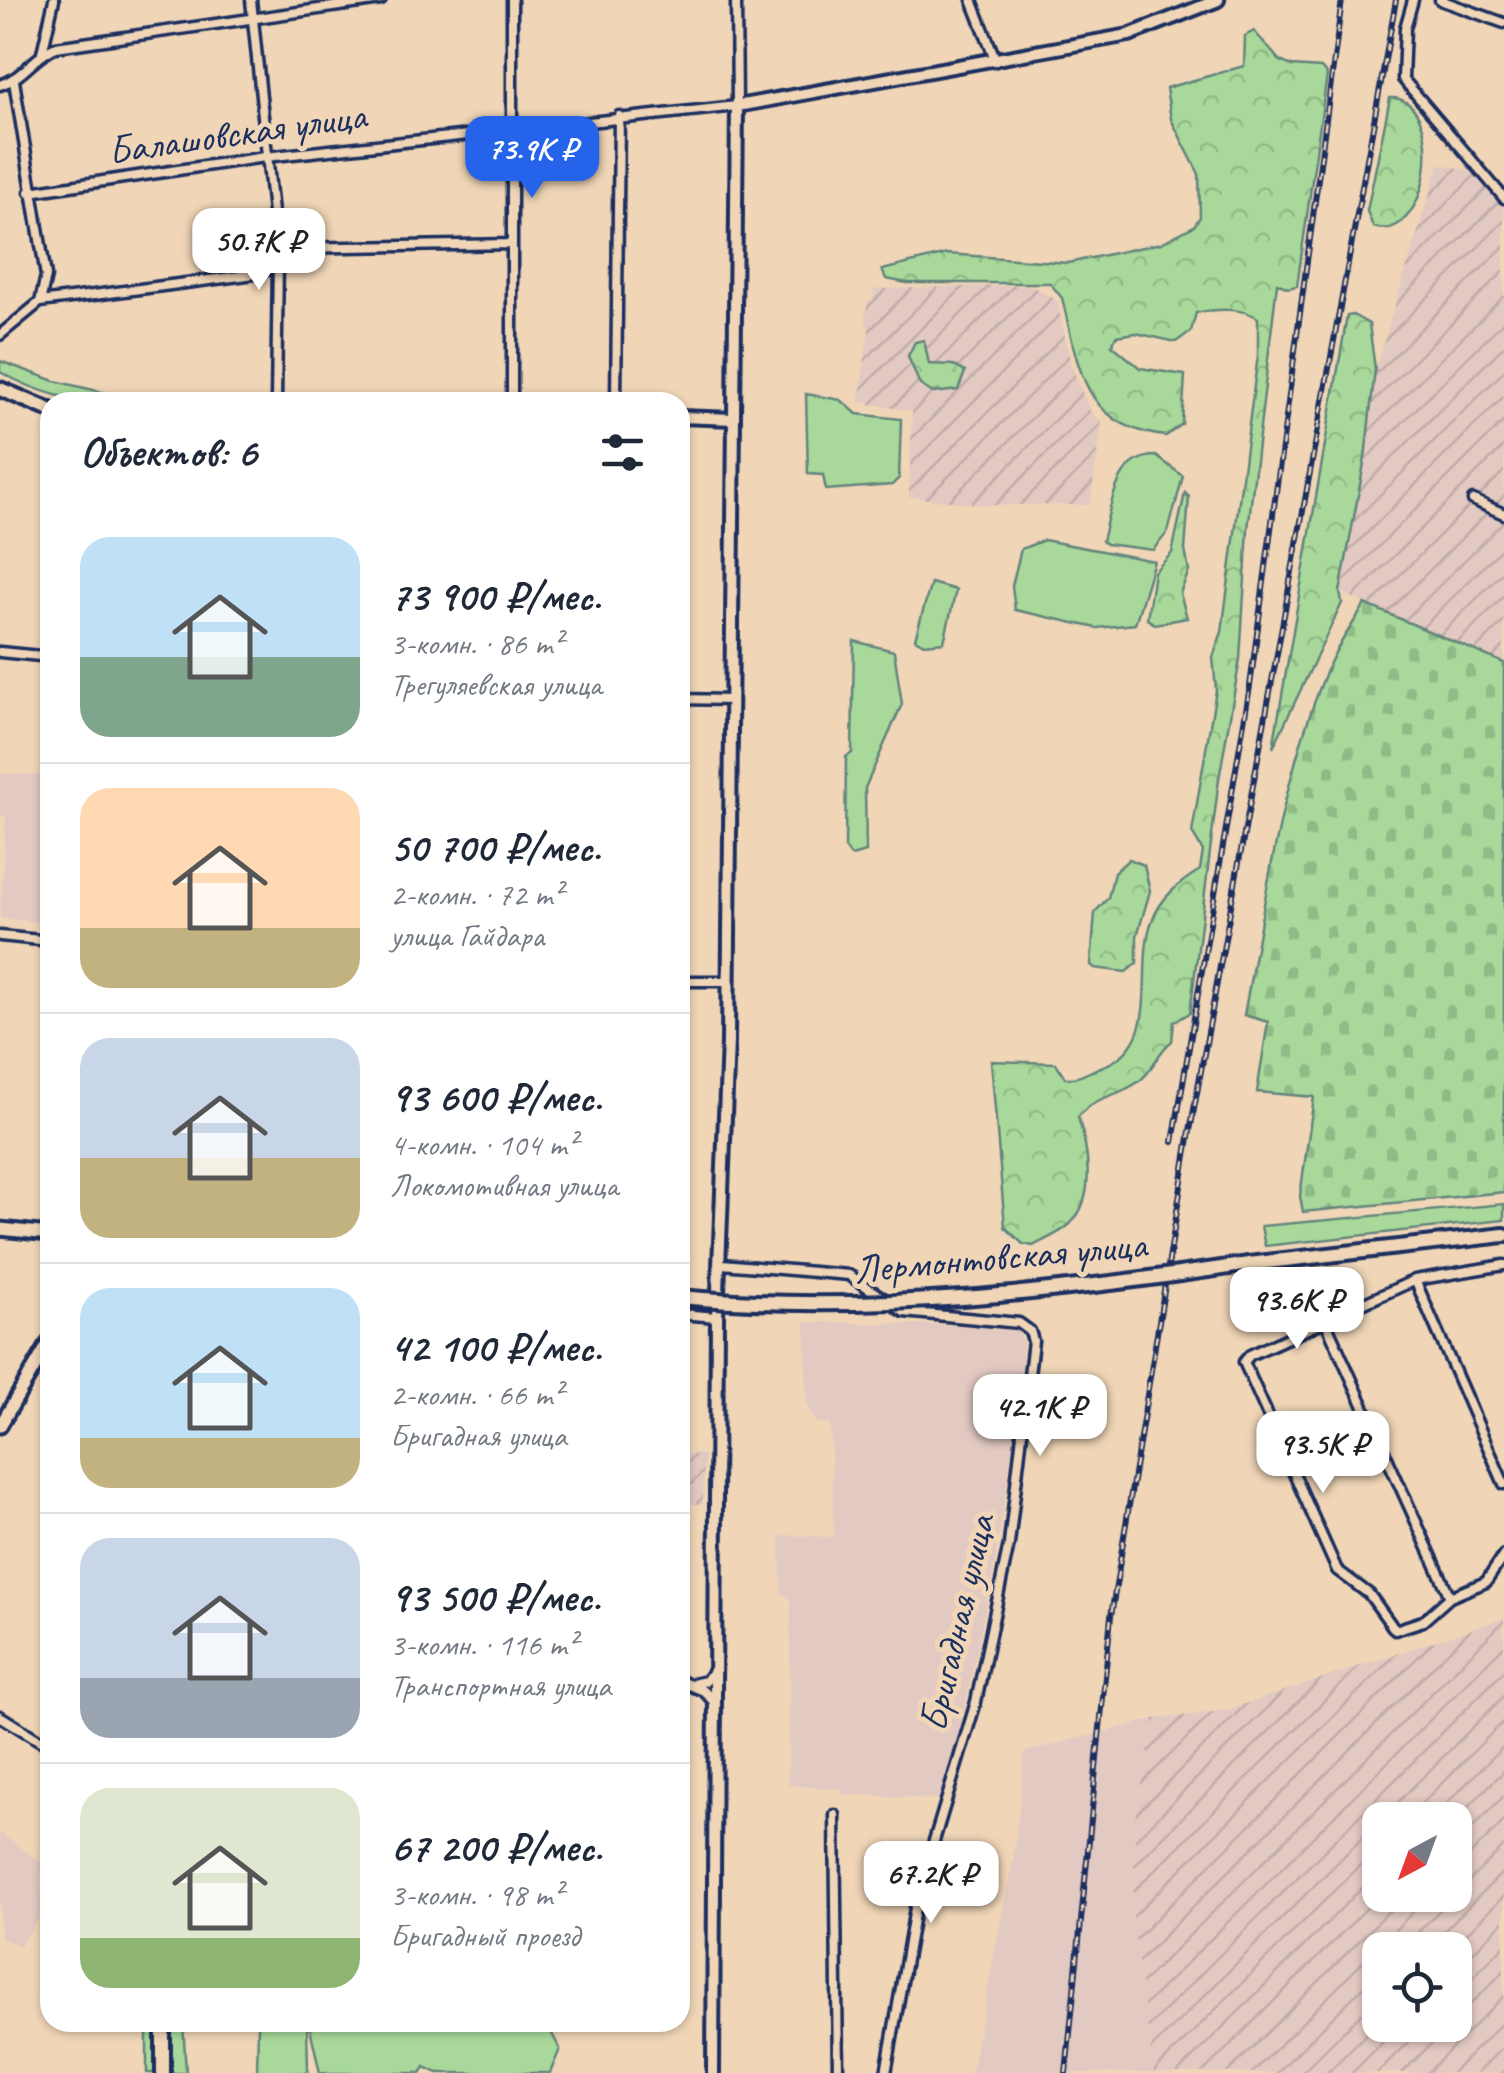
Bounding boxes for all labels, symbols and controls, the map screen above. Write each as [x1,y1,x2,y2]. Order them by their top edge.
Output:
street label: Балашовская улица [105,90,372,176]
pin: 73.9K ₽ [440,116,624,201]
text: 73.9K ₽ [487,128,577,169]
pin: 50.7K ₽ [167,208,351,293]
text: 50.7K ₽ [214,220,304,261]
icon: filters [595,425,650,480]
text: Объектов: 6 [80,426,257,479]
text: 73 900 ₽/мес. [390,570,601,623]
icon: home [160,577,280,697]
text: 3-комн. · 86 m² [390,623,562,664]
text: Трегуляевская улица [390,664,602,705]
text: 50 700 ₽/мес. [390,821,601,874]
icon: home [160,828,280,948]
text: 2-комн. · 72 m² [390,874,562,915]
text: улица Гайдара [390,915,544,956]
text: 93 600 ₽/мес. [390,1071,602,1124]
icon: home [160,1078,280,1198]
text: 4-комн. · 104 m² [390,1124,577,1165]
text: Локомотивная улица [390,1165,618,1206]
street label: Лермонтовская улица [852,1219,1151,1295]
pin: 93.6K ₽ [1205,1267,1389,1352]
text: 93.6K ₽ [1252,1279,1342,1320]
text: 42 100 ₽/мес. [390,1321,601,1374]
icon: home [160,1328,280,1448]
text: 2-комн. · 66 m² [390,1374,562,1415]
pin: 42.1K ₽ [948,1374,1132,1459]
text: 42.1K ₽ [995,1386,1085,1427]
pin: 93.5K ₽ [1231,1411,1415,1496]
text: Бригадная улица [390,1415,566,1456]
text: 93.5K ₽ [1278,1423,1368,1464]
street label: Бригадная улица [908,1507,1007,1736]
text: 93 500 ₽/мес. [390,1571,600,1624]
icon: home [160,1578,280,1698]
text: 3-комн. · 116 m² [390,1624,577,1665]
text: Транспортная улица [390,1665,611,1706]
north arrow [1362,1802,1472,1912]
map controls [1362,1802,1472,2042]
text: 67 200 ₽/мес. [390,1821,602,1874]
icon: home [160,1828,280,1948]
pin: 67.2K ₽ [839,1841,1023,1926]
text: 67.2K ₽ [886,1853,976,1894]
text: 3-комн. · 98 m² [390,1874,562,1915]
text: Бригадный проезд [390,1915,580,1956]
button: locate [1362,1932,1472,2042]

